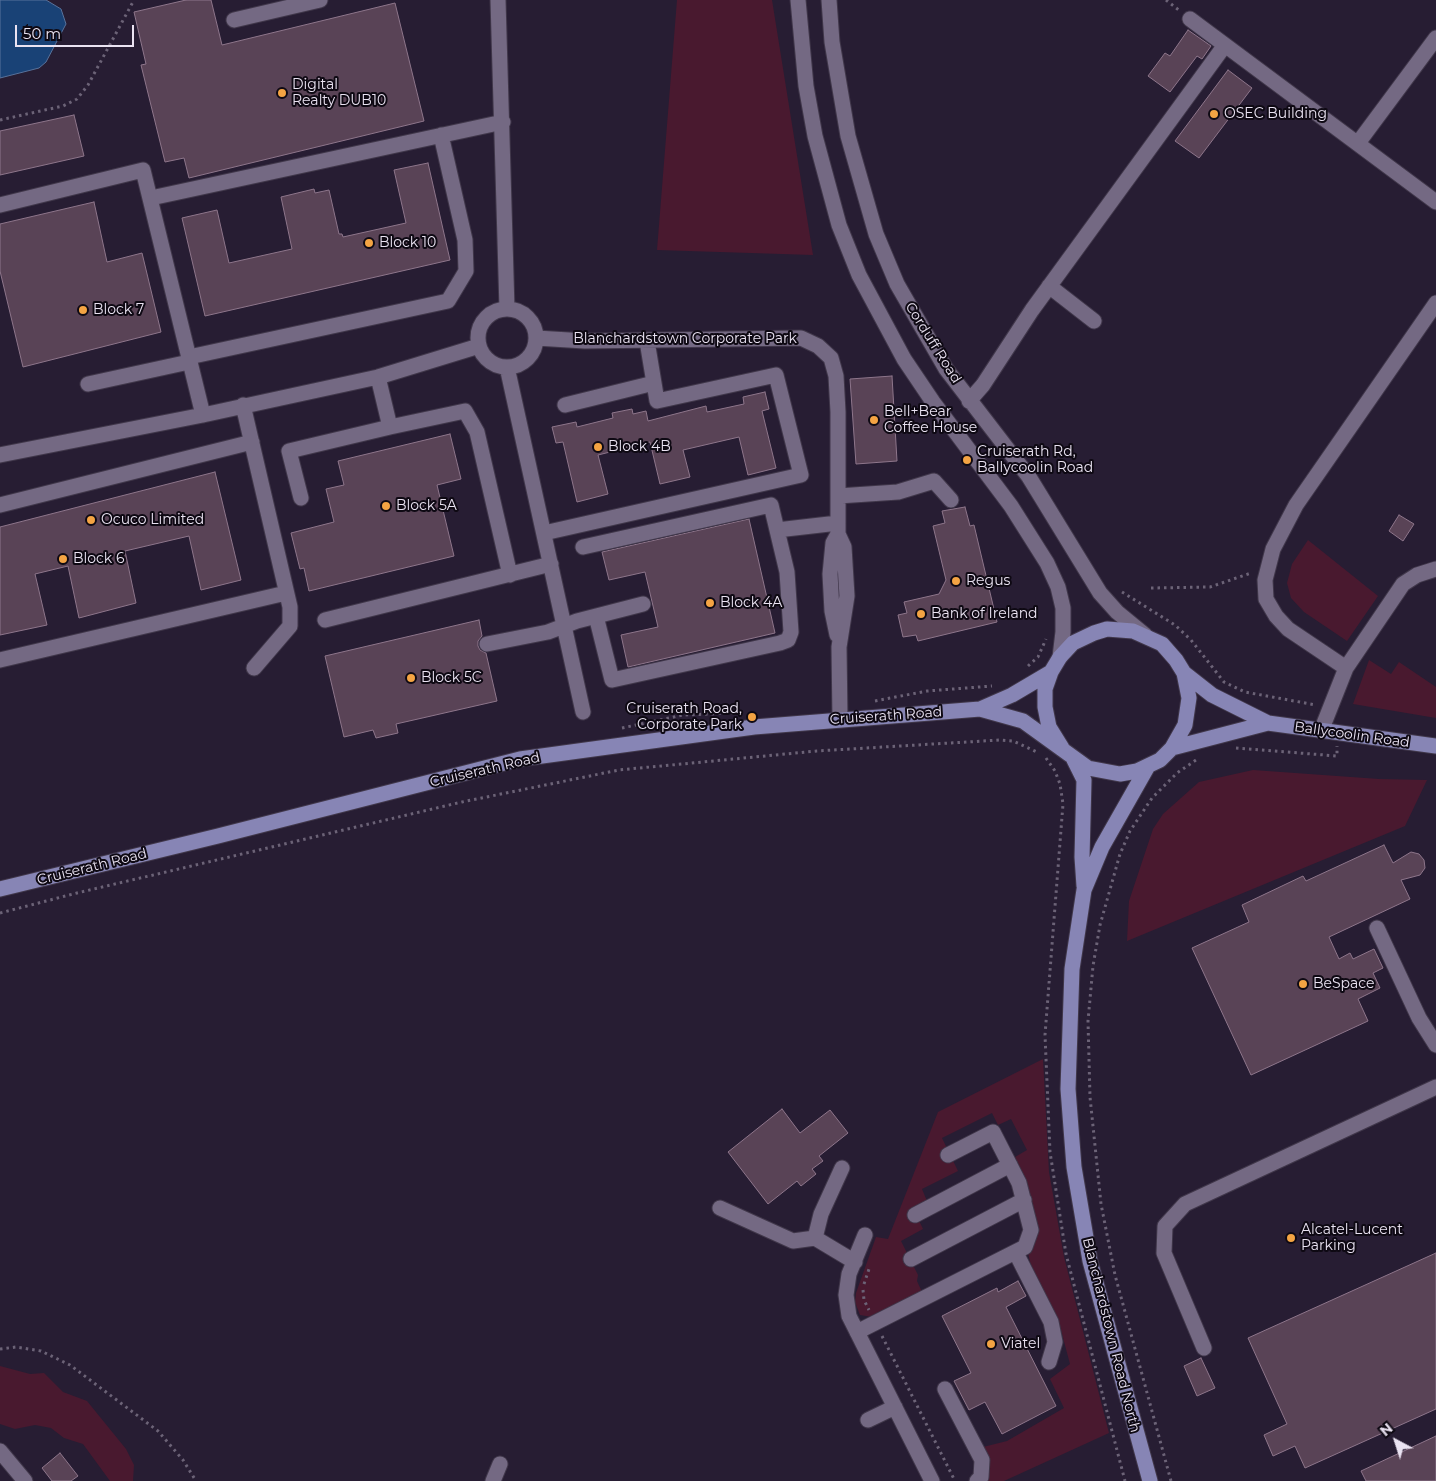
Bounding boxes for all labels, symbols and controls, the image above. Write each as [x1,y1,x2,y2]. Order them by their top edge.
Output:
scale bar [18,15,136,47]
text: 50 m [23,24,61,43]
place label: Digital Realty DUB10 [292,77,386,110]
marker: Digital Realty DUB10 [276,87,288,99]
place label: OSEC Building [1224,106,1327,122]
marker: OSEC Building [1208,108,1220,120]
place label: Block 10 [379,235,436,251]
marker: Block 10 [363,237,375,249]
street label: Corduff Road [901,299,965,387]
place label: Block 7 [93,302,144,318]
marker: Block 7 [77,304,89,316]
street label: Blanchardstown Corporate Park [573,331,797,347]
place label: Bell+Bear Coffee House [884,404,977,437]
marker: Bell+Bear Coffee House [868,414,880,426]
place label: Block 4B [608,439,671,455]
marker: Block 4B [592,441,604,453]
place label: Cruiserath Rd, Ballycoolin Road [977,444,1093,477]
marker: Cruiserath Rd, Ballycoolin Road [961,454,973,466]
place label: Block 5A [396,498,457,514]
marker: Block 5A [380,500,392,512]
place label: Ocuco Limited [101,512,204,528]
marker: Ocuco Limited [85,514,97,526]
place label: Block 6 [73,551,124,567]
marker: Block 6 [57,553,69,565]
place label: Regus [966,573,1010,589]
marker: Regus [950,575,962,587]
place label: Block 4A [720,595,782,611]
marker: Block 4A [704,597,716,609]
place label: Bank of Ireland [931,606,1038,622]
marker: Bank of Ireland [915,608,927,620]
place label: Block 5C [421,670,482,686]
marker: Block 5C [405,672,417,684]
place label: Cruiserath Road, Corporate Park [626,701,742,734]
street label: Cruiserath Road [829,704,943,728]
marker: Cruiserath Road, Corporate Park [746,711,758,723]
street label: Ballycoolin Road [1293,719,1411,751]
street label: Cruiserath Road [428,749,542,791]
street label: Cruiserath Road [35,845,149,889]
place label: BeSpace [1313,976,1375,992]
marker: BeSpace [1297,978,1309,990]
place label: Alcatel-Lucent Parking [1301,1222,1403,1254]
marker: Alcatel-Lucent Parking [1285,1232,1297,1244]
street label: Blanchardstown Road North [1079,1236,1143,1434]
place label: Viatel [1001,1336,1040,1352]
marker: Viatel [985,1338,997,1350]
north arrow [1371,1416,1421,1466]
text: N [1376,1419,1396,1440]

